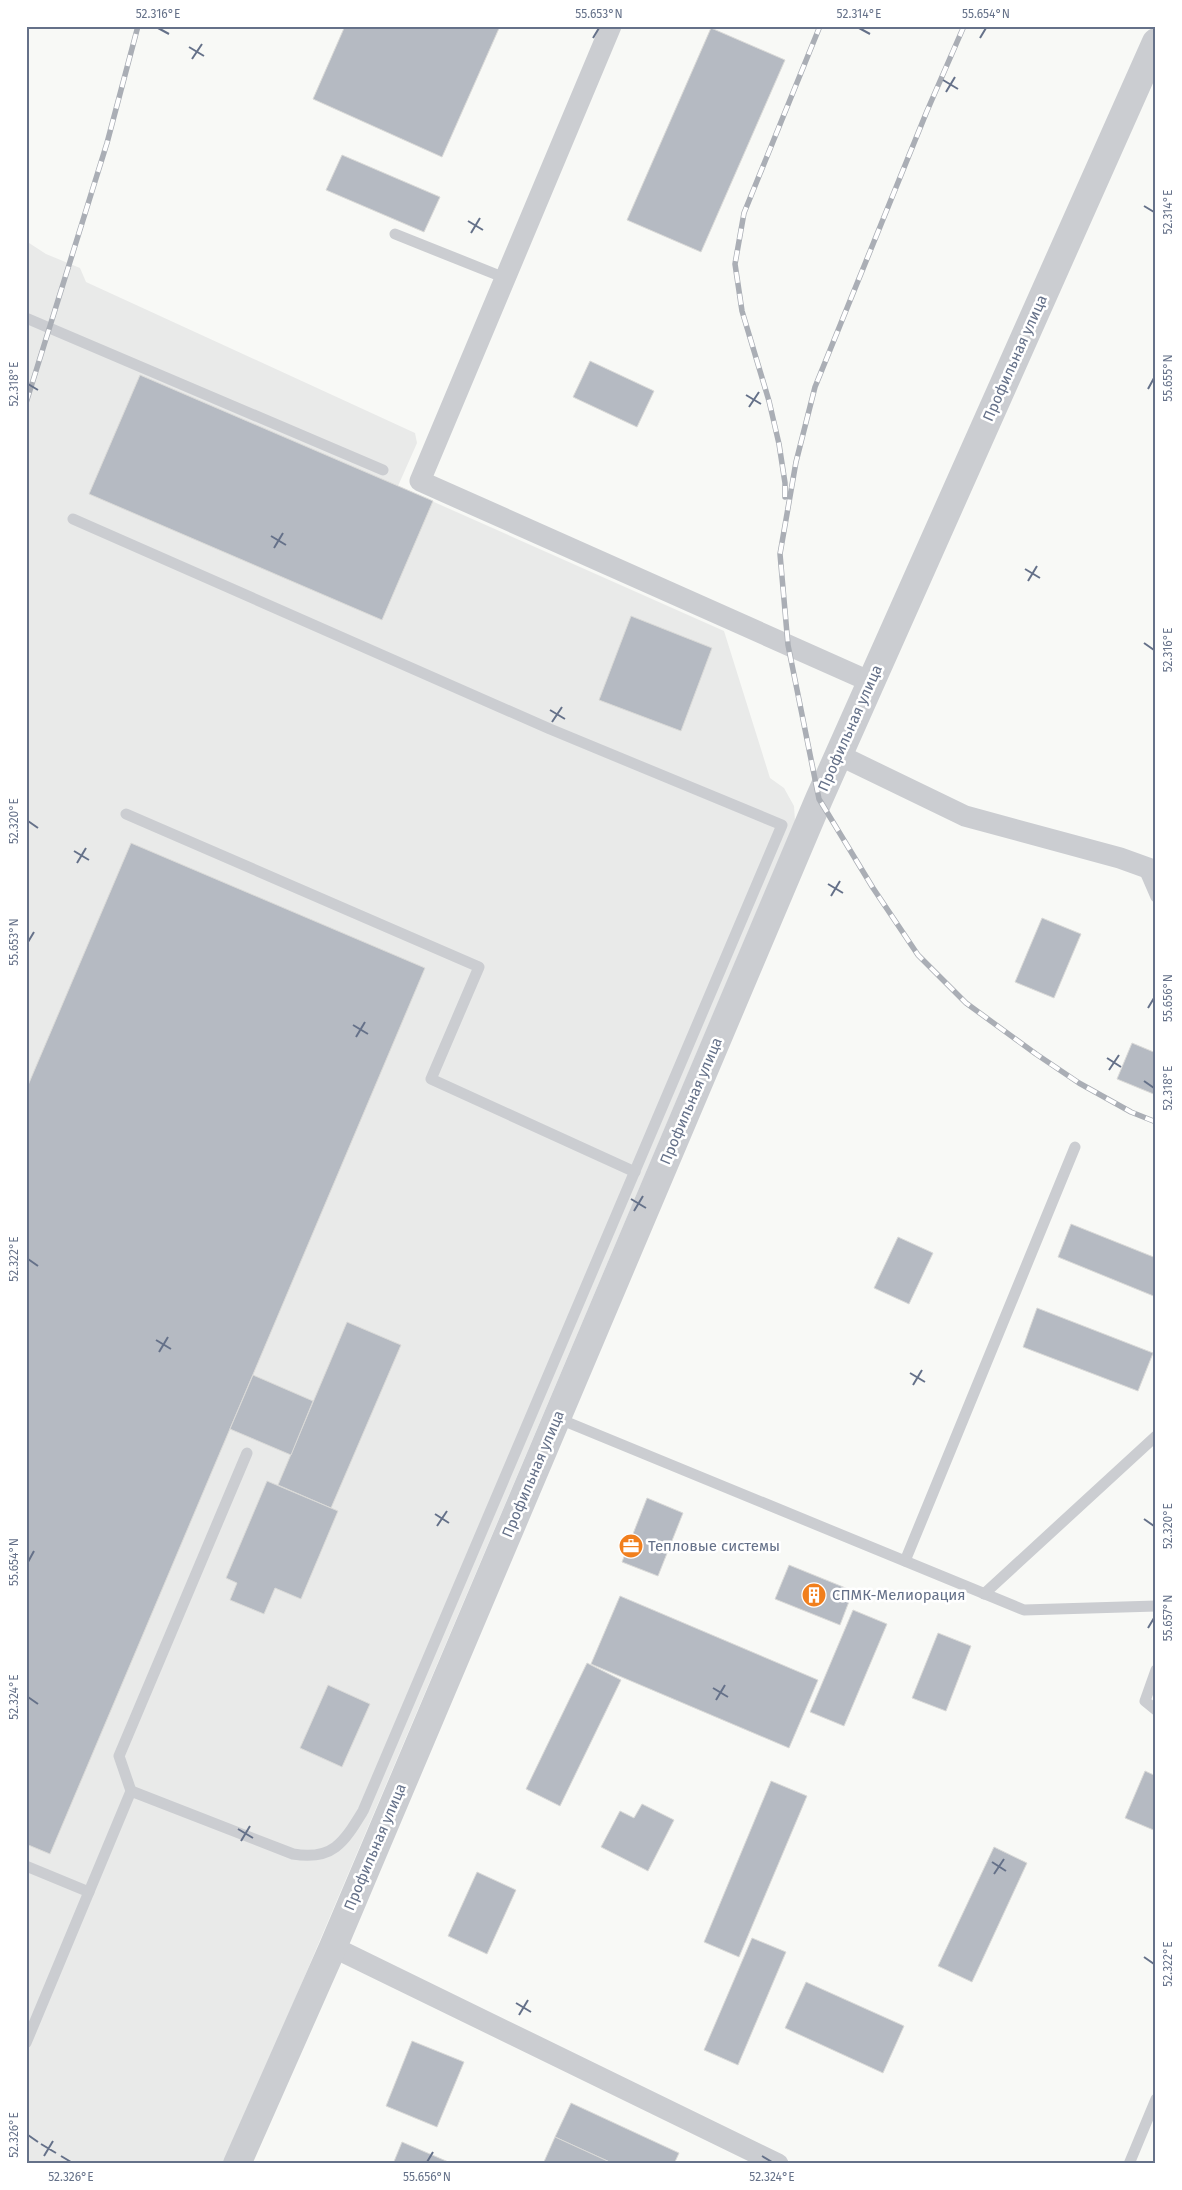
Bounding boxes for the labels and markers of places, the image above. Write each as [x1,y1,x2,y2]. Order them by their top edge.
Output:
office icon: Тепловые системы [618,1533,644,1559]
place label: Тепловые системы [648,1537,780,1555]
building icon: СПМК-Мелиорация [801,1582,827,1608]
place label: СПМК-Мелиорация [832,1586,966,1604]

